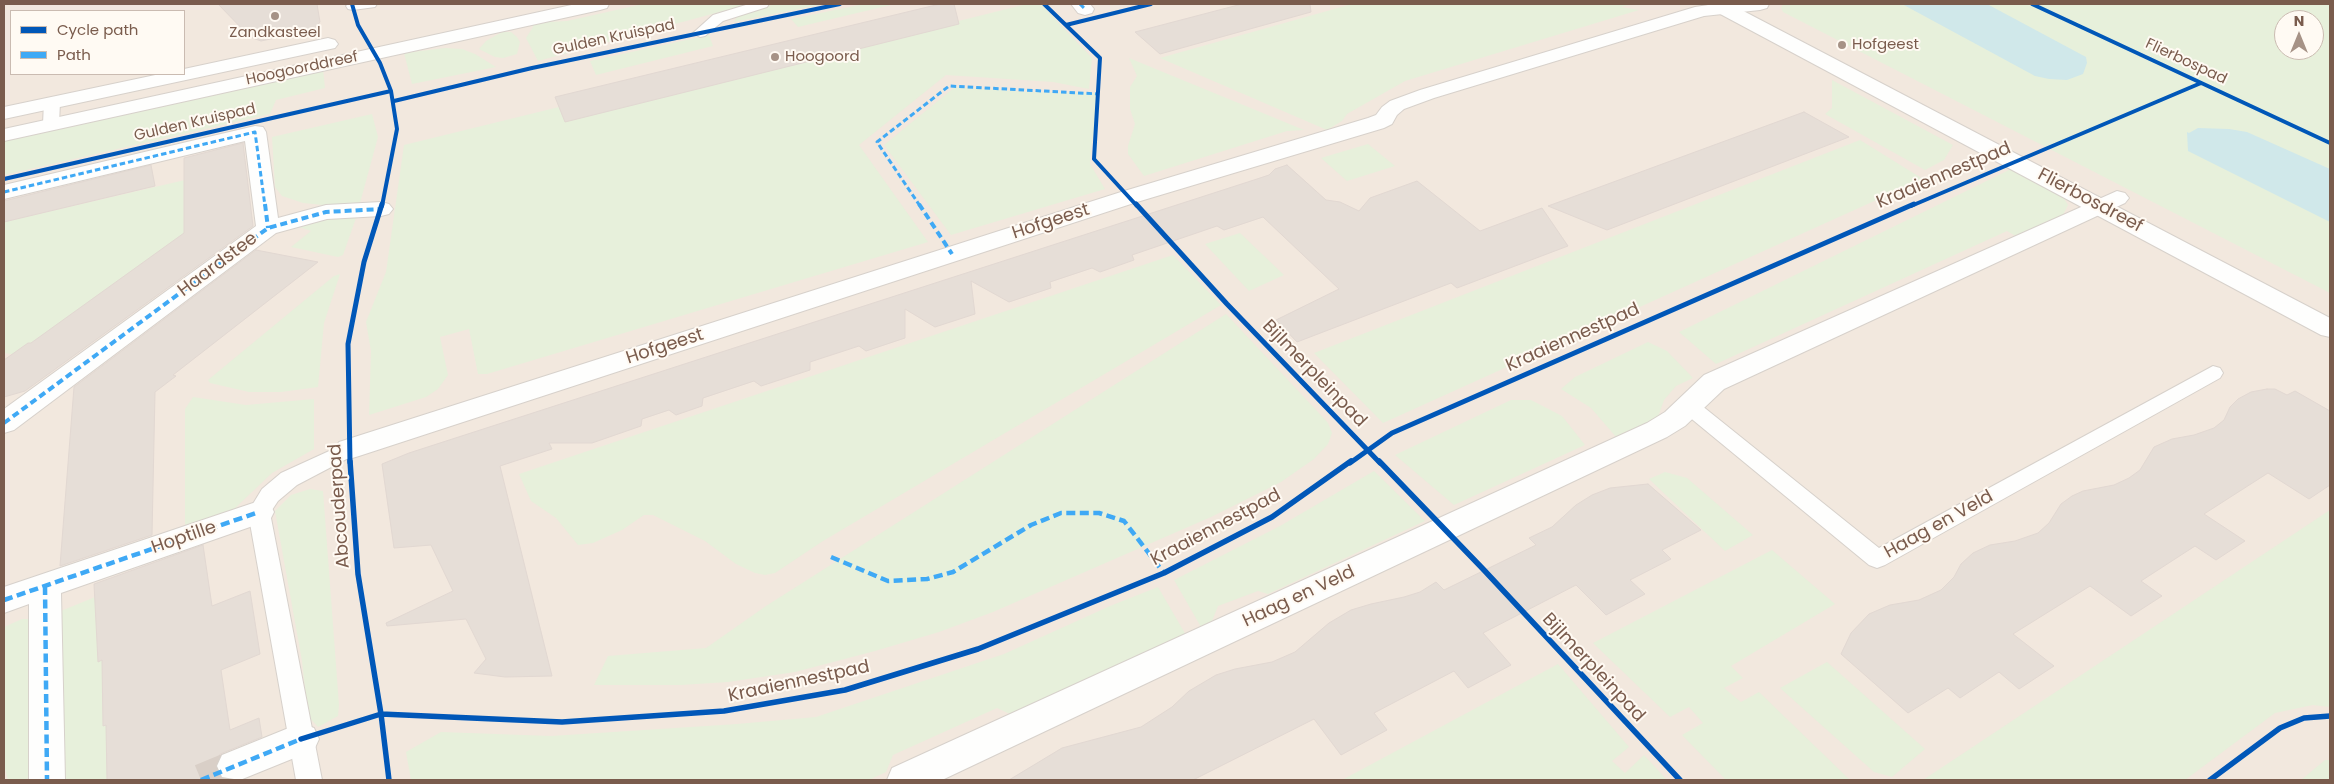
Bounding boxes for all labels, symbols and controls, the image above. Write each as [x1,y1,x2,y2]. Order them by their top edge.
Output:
legend [10,10,185,75]
marker: Zandkasteel [269,10,281,22]
north arrow [2274,10,2324,60]
text: N [2294,11,2304,31]
street label: Gulden Kruispad [551,16,677,60]
text: Cycle path [57,19,138,40]
place label: Zandkasteel [229,24,321,42]
street label: Flierbospad [2142,35,2230,89]
place label: Hofgeest [1852,36,1919,54]
marker: Hofgeest [1836,39,1848,51]
text: Path [57,44,91,65]
street label: Hoogoorddreef [244,48,360,90]
place label: Hoogoord [785,48,860,66]
marker: Hoogoord [769,51,781,63]
street label: Gulden Kruispad [133,100,257,146]
street label: Kraaiennestpad [1873,138,2015,214]
street label: Flierbosdreef [2034,164,2146,238]
street label: Hofgeest [1009,199,1093,245]
street label: Haardstee [174,228,262,302]
street label: Kraaiennestpad [1503,299,1643,377]
street label: Bijlmerpleinpad [1257,316,1371,432]
street label: Hofgeest [623,324,707,370]
street label: Abcouderpad [325,443,355,569]
street label: Kraaiennestpad [1147,485,1285,571]
street label: Haag en Veld [1881,486,1997,564]
street label: Hoptille [149,517,219,559]
street label: Haag en Veld [1240,562,1358,632]
street label: Bijlmerpleinpad [1537,609,1649,727]
street label: Kraaiennestpad [726,656,872,708]

